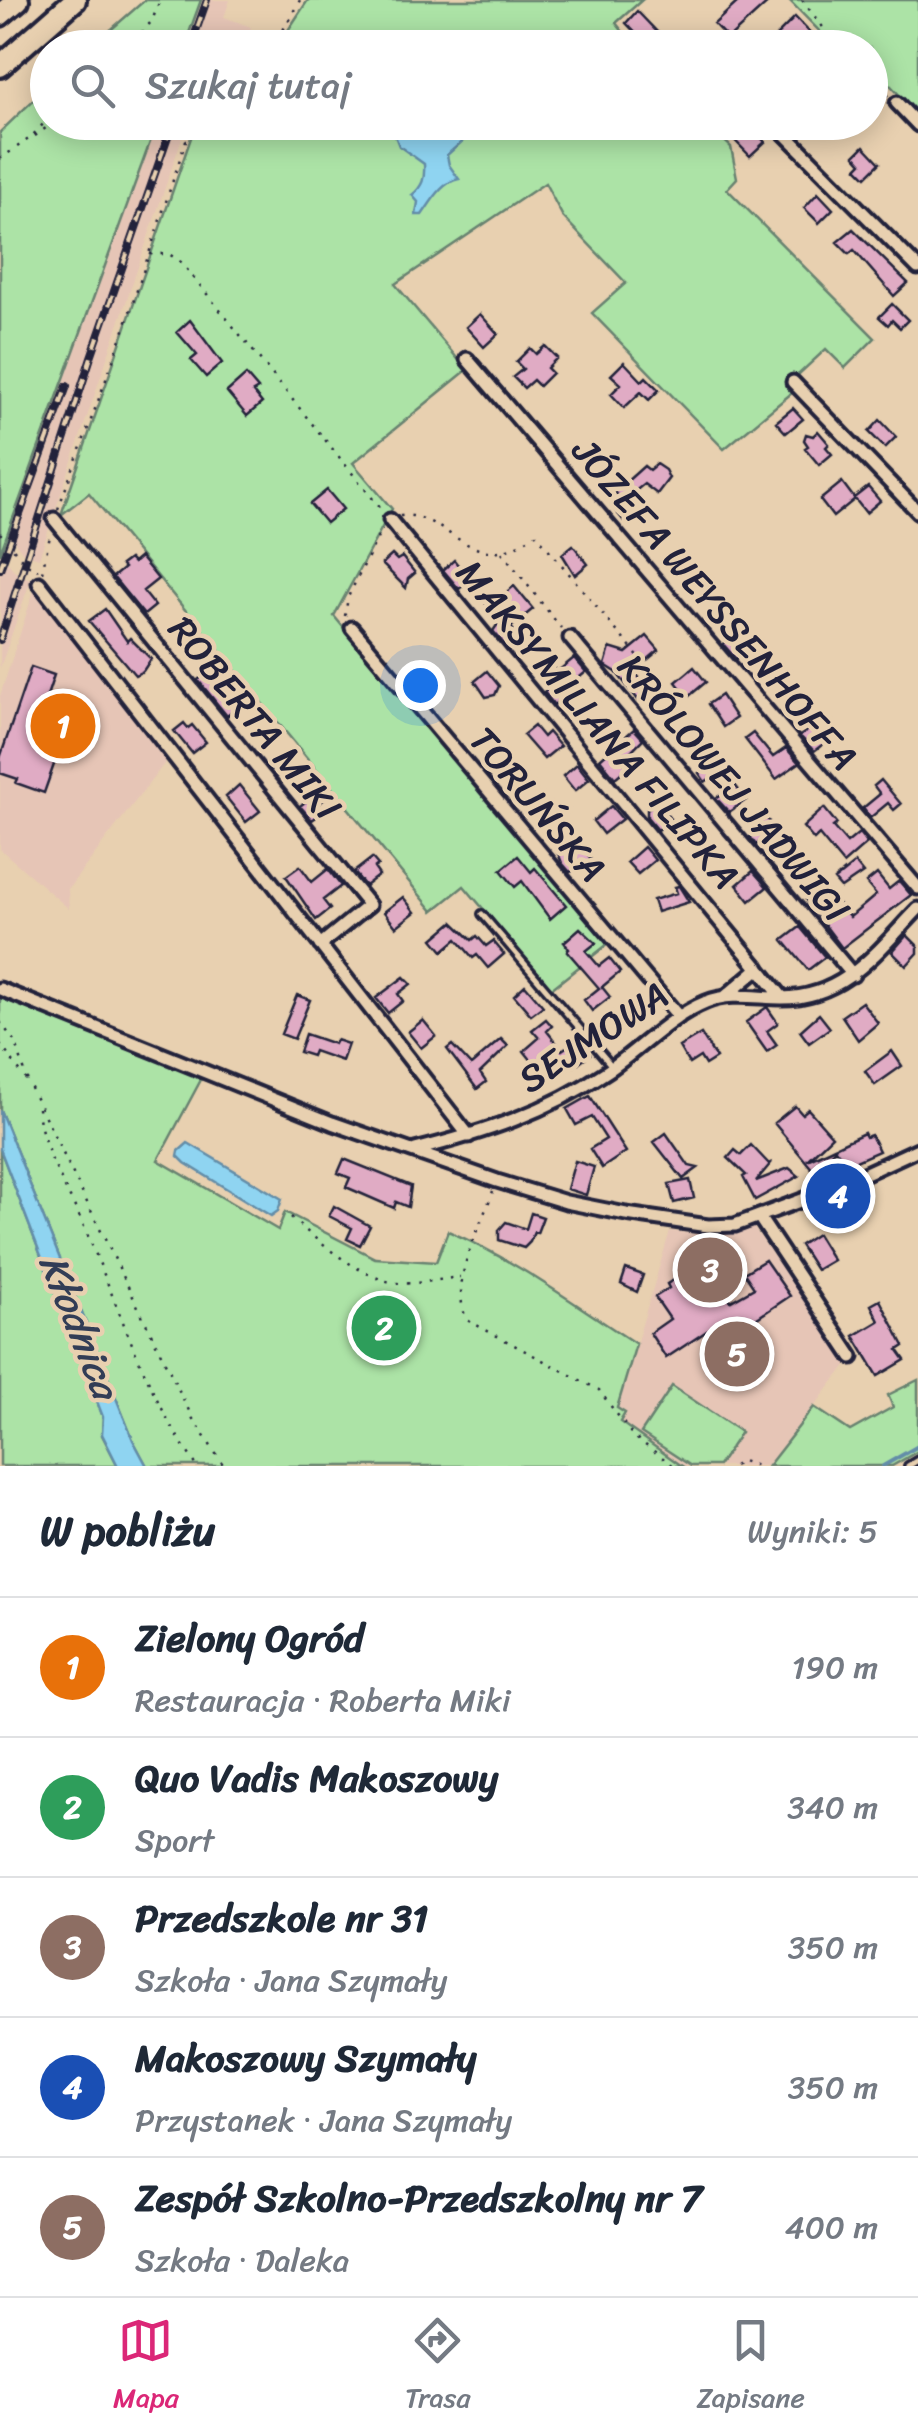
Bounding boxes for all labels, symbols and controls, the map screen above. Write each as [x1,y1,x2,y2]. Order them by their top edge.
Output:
search box [30,30,888,140]
text: Szukaj tutaj [145,52,351,119]
icon: search [65,58,120,113]
street label: JÓZEFA WEYSSENHOFFA [553,421,875,786]
street label: MAKSYMILIANA FILIPKA [438,544,757,905]
street label: ROBERTA MIKI [150,600,359,836]
street label: KRÓLOWEJ JADWIGI [600,638,868,939]
your location [395,660,446,711]
pin: 1 [30,688,96,764]
street label: TORUŃSKA [451,711,624,898]
street label: SEJMOWA [504,963,682,1112]
pin: 4 [806,1158,870,1234]
pin: 3 [678,1232,742,1308]
water label: Kłodnica [18,1243,142,1413]
pin: 2 [352,1290,416,1366]
pin: 5 [704,1316,770,1392]
text: W pobliżu [40,1494,215,1568]
text: Wyniki: 5 [747,1503,878,1560]
text: Zielony Ogród [135,1605,364,1672]
text: 1 [66,1639,79,1696]
text: 190 m [792,1639,878,1696]
text: Restauracja · Roberta Miki [135,1672,511,1729]
text: Quo Vadis Makoszowy [135,1745,498,1812]
text: 2 [63,1779,82,1836]
text: 340 m [787,1779,878,1836]
text: Sport [135,1812,214,1869]
text: Przedszkole nr 31 [135,1885,428,1952]
text: 3 [64,1919,81,1976]
text: 350 m [788,1919,878,1976]
text: Szkoła · Jana Szymały [135,1952,447,2009]
text: Makoszowy Szymały [135,2025,477,2092]
text: 4 [62,2059,83,2116]
text: 350 m [788,2059,878,2116]
text: Przystanek · Jana Szymały [135,2092,512,2149]
text: Zespół Szkolno-Przedszkolny nr 7 [135,2165,703,2232]
text: 5 [63,2199,82,2256]
text: 400 m [785,2199,878,2256]
text: Szkoła · Daleka [135,2232,349,2289]
tab: Mapa [113,2313,179,2422]
tab: Trasa [405,2313,470,2422]
tab: Zapisane [697,2313,805,2422]

